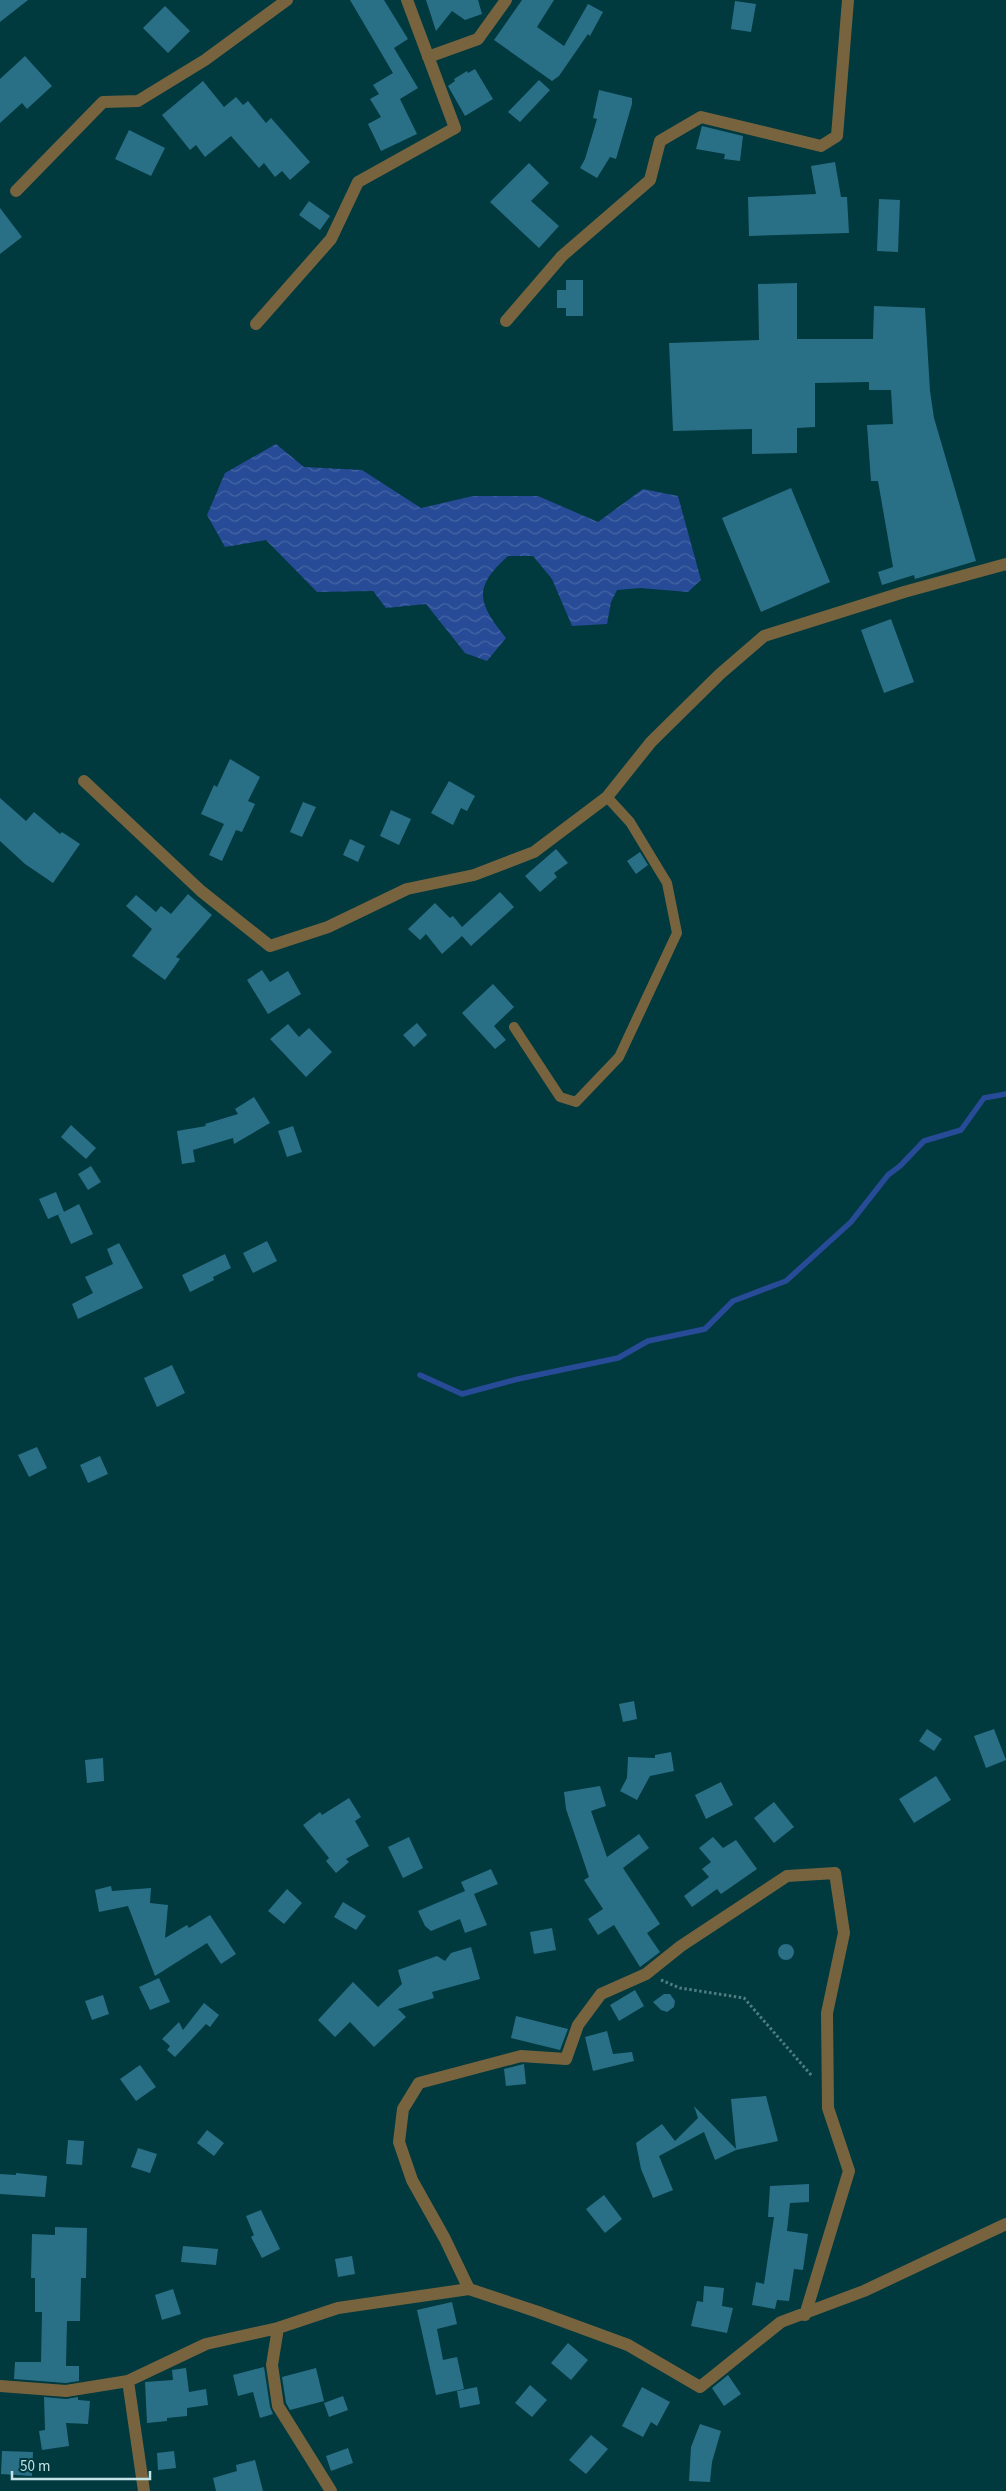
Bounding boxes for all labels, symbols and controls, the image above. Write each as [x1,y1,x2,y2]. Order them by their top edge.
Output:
scale bar [12,2448,150,2480]
text: 50 m [20,2456,50,2477]

